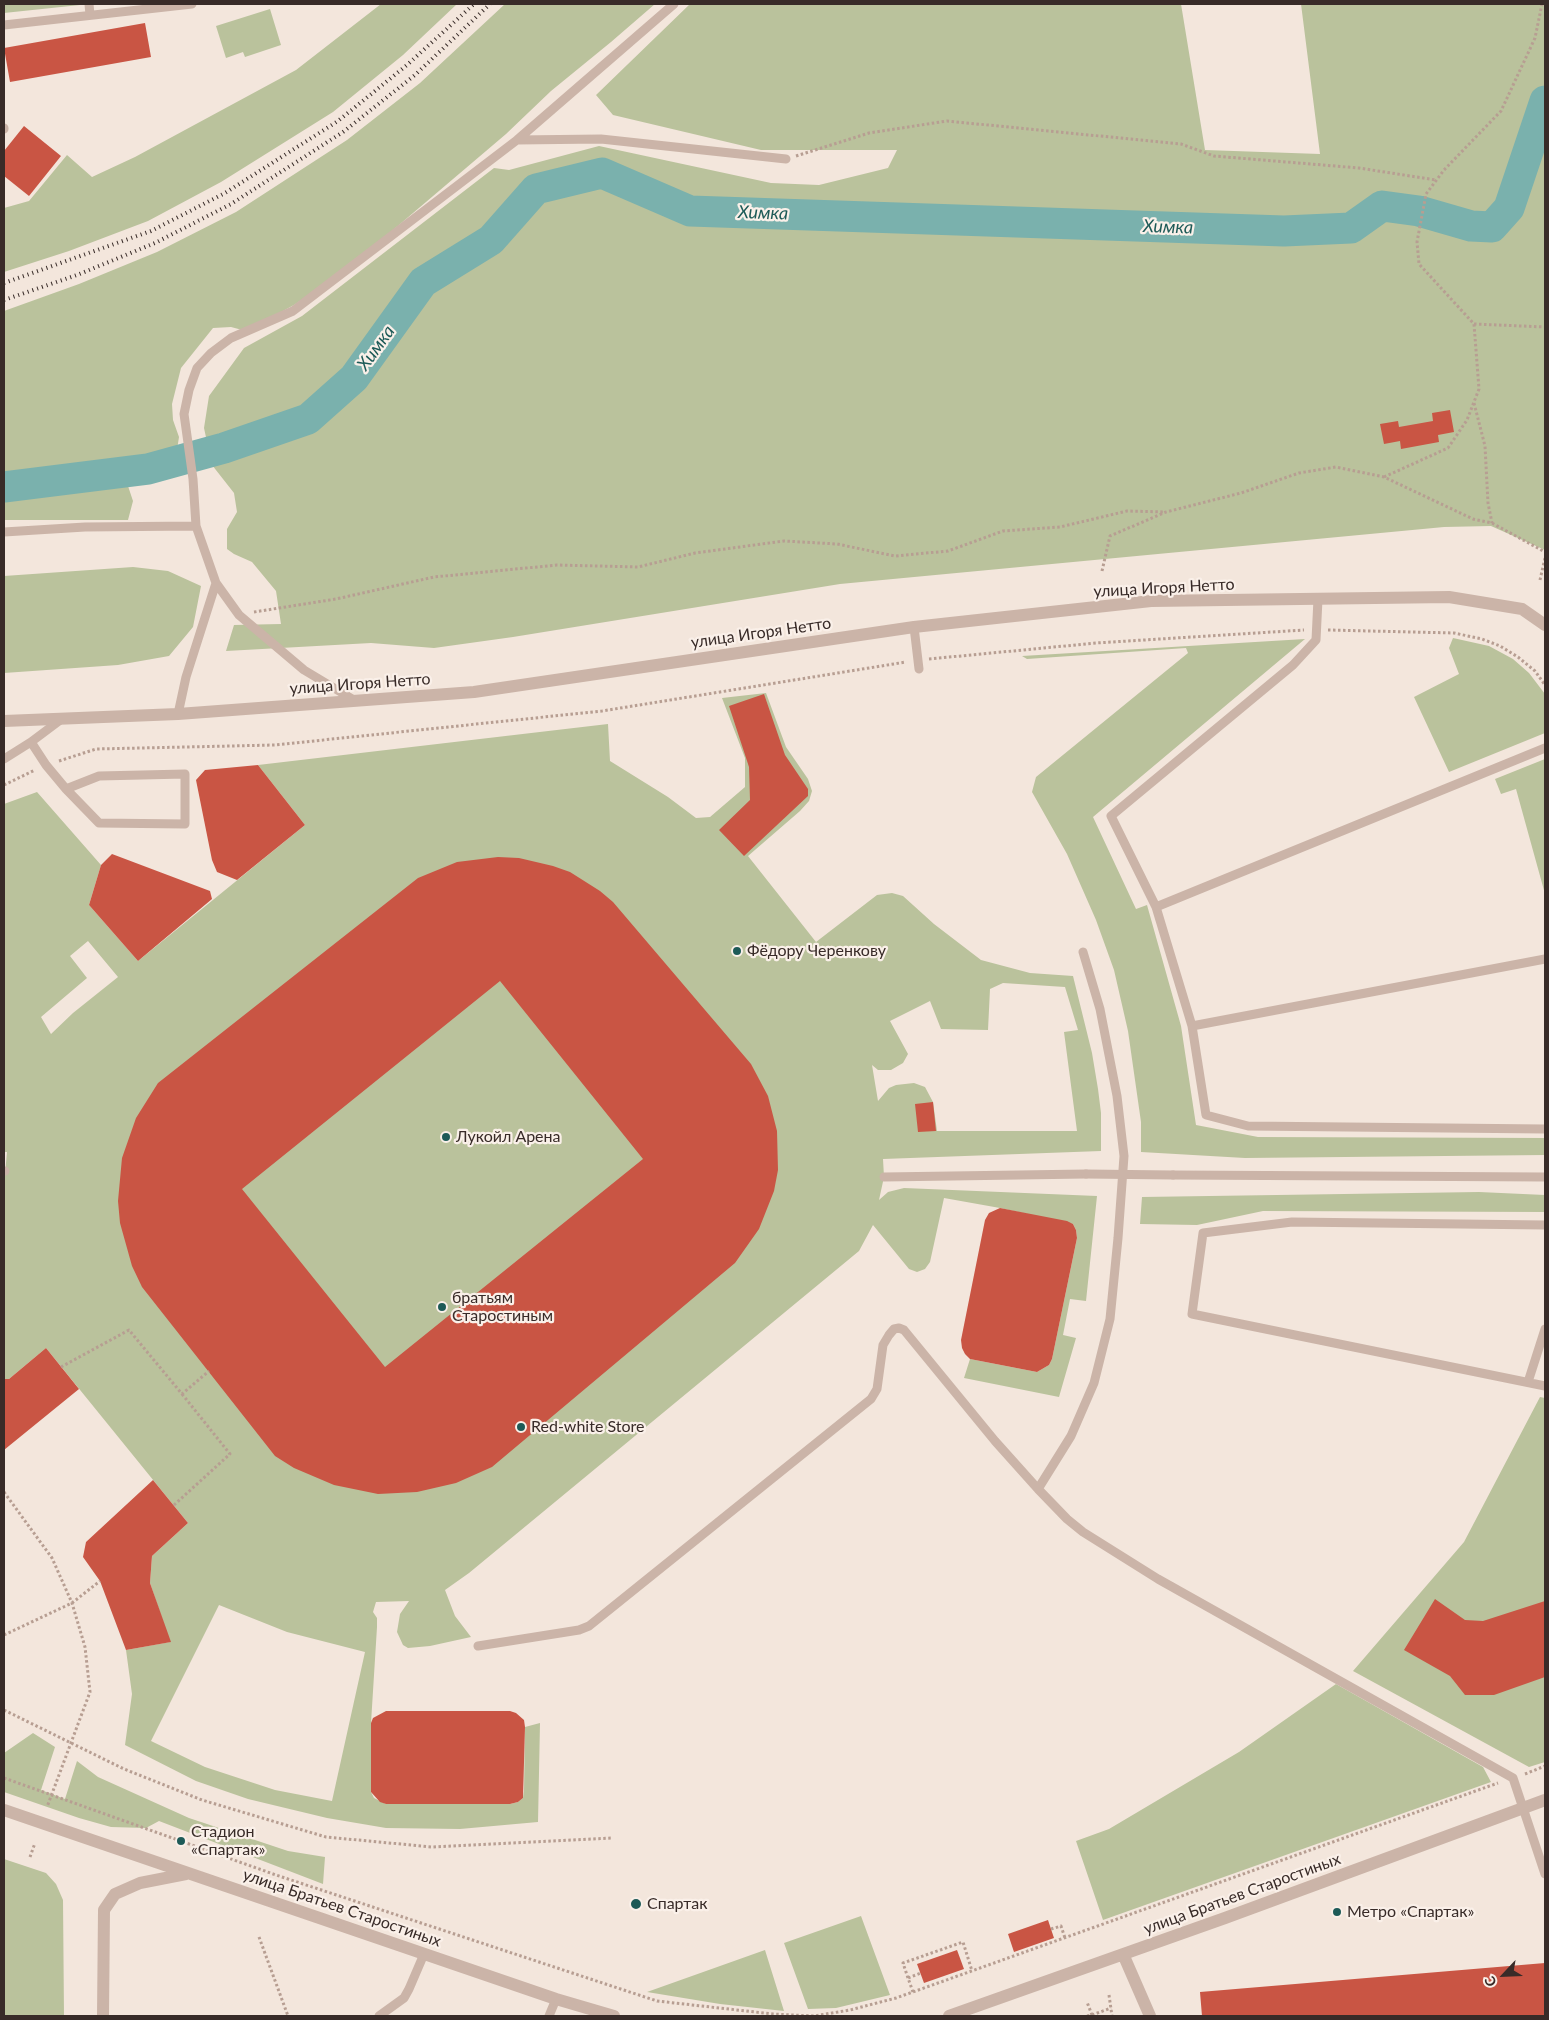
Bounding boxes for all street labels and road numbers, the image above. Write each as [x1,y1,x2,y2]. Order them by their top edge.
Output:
street label: улица Игоря Нетто [1093,575,1235,601]
street label: улица Игоря Нетто [690,614,832,652]
street label: улица Игоря Нетто [289,669,431,699]
street label: улица Братьев Старостиных [1141,1849,1343,1939]
street label: улица Братьев Старостиных [240,1865,444,1951]

